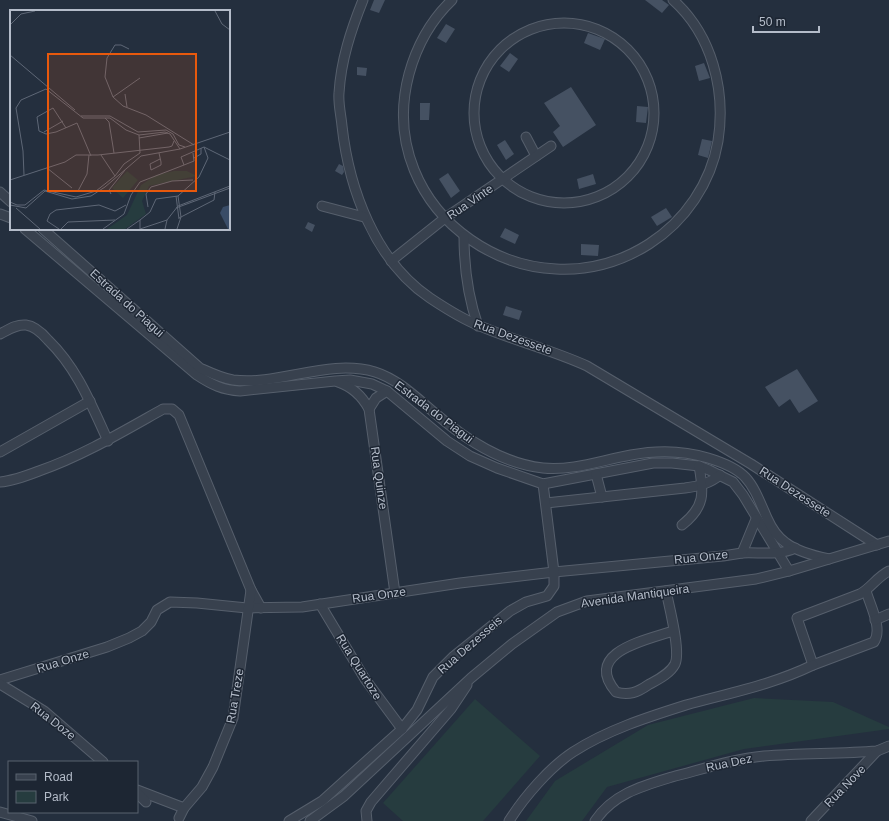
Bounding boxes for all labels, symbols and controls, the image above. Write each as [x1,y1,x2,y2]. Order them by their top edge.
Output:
scale bar [753,8,819,34]
inset map [10,10,230,230]
text: 50 m [759,15,786,29]
street label: Rua Vinte [444,181,496,222]
street label: Estrada do Piagui [87,266,167,340]
street label: Rua Dezessete [472,316,554,358]
street label: Estrada do Piagui [392,378,476,446]
street label: Rua Quinze [368,446,390,511]
street label: Rua Dezessete [757,464,833,520]
street label: Rua Onze [673,547,729,567]
street label: Avenida Mantiqueira [580,581,690,611]
street label: Rua Onze [351,584,407,606]
street label: Rua Dezesseis [435,613,505,677]
street label: Rua Quartoze [333,632,385,703]
street label: Rua Onze [35,646,91,676]
street label: Rua Treze [223,667,247,724]
street label: Rua Doze [28,699,79,743]
street label: Rua Dez [705,751,753,775]
legend [8,761,138,813]
street label: Rua Nove [821,762,869,810]
text: Road [44,770,73,784]
text: Park [44,790,70,804]

